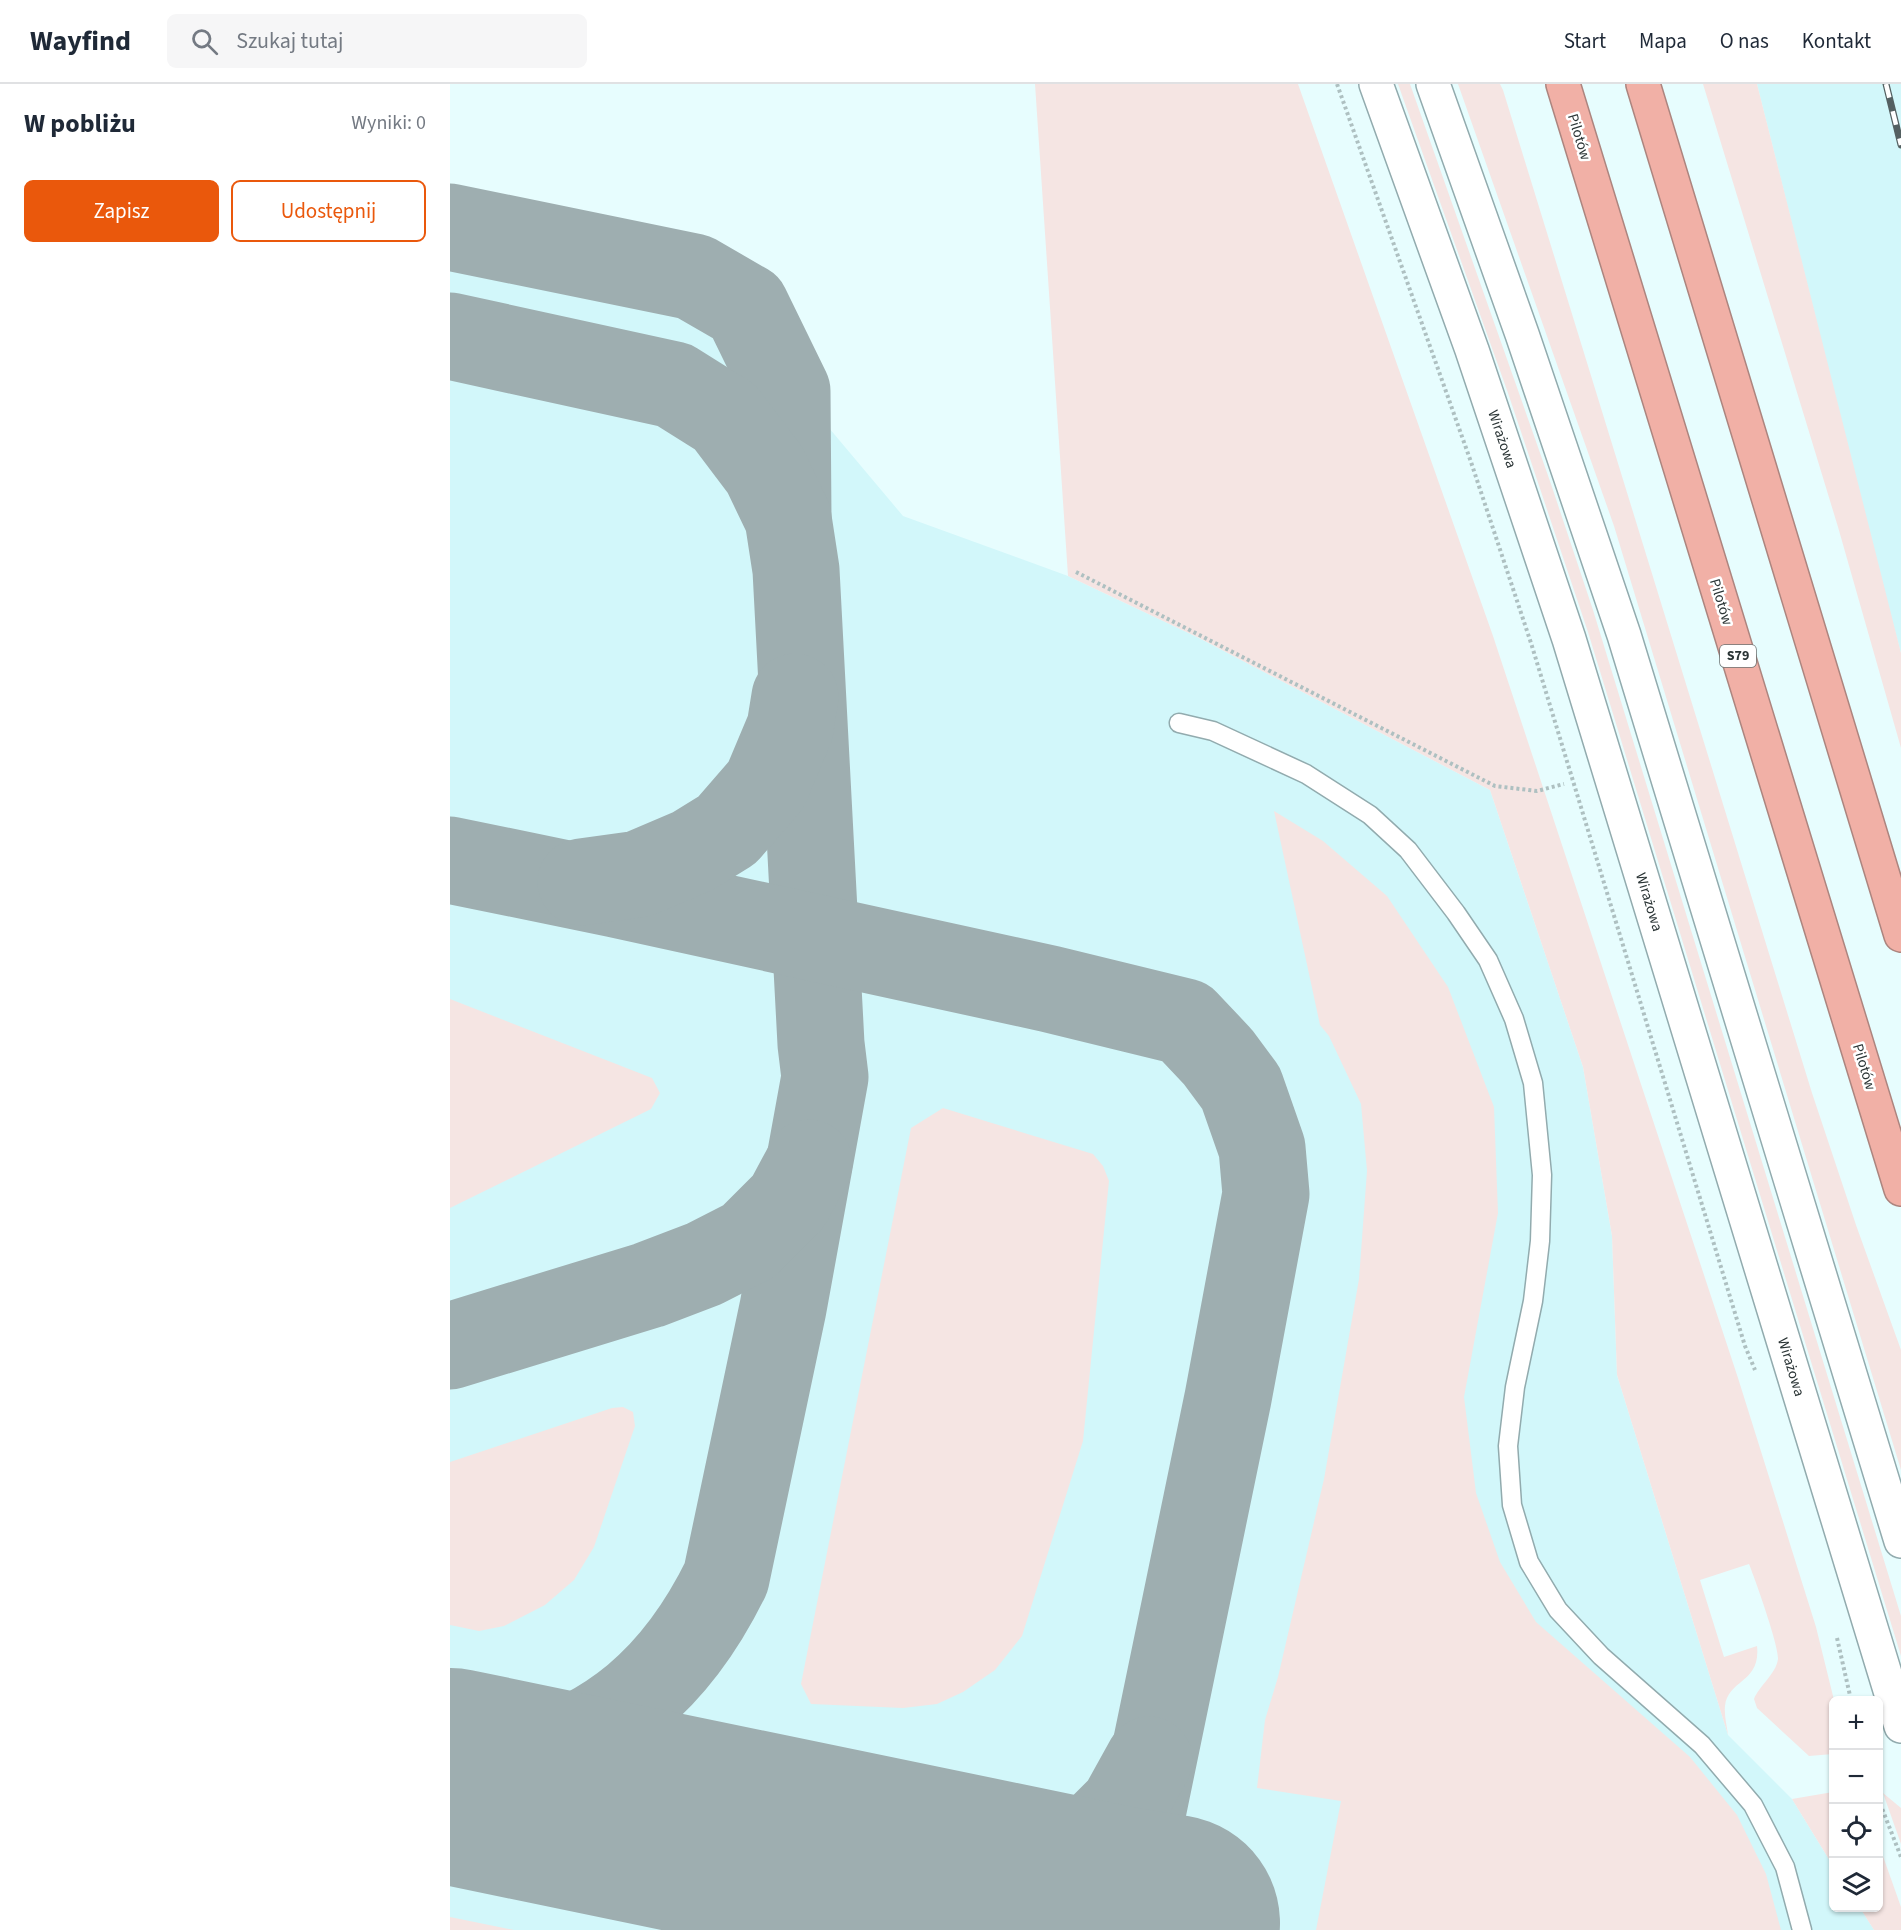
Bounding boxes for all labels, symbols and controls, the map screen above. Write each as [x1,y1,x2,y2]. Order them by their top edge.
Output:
search box [167,14,587,68]
text: Wayfind [30,21,131,61]
icon: search [188,25,221,58]
text: Szukaj tutaj [236,25,343,57]
text: Start [1564,26,1606,56]
text: Mapa [1639,26,1687,56]
text: O nas [1720,26,1769,56]
text: Kontakt [1802,26,1871,56]
text: W pobliżu [24,105,136,142]
text: Wyniki: 0 [351,109,426,137]
street label: Pilotów [1562,111,1596,163]
button: Zapisz [24,180,219,242]
button: Udostępnij [231,180,426,242]
street label: Wirażowa [1482,407,1522,471]
street label: Pilotów [1704,576,1738,628]
road number: S79 [1720,645,1756,667]
street label: Wirażowa [1630,870,1668,934]
street label: Pilotów [1847,1041,1881,1093]
street label: Wirażowa [1772,1335,1810,1399]
map controls [1829,1696,1883,1912]
button: + [1829,1696,1883,1750]
button: − [1829,1750,1883,1804]
button: locate [1829,1804,1883,1858]
button: layers [1829,1858,1883,1912]

